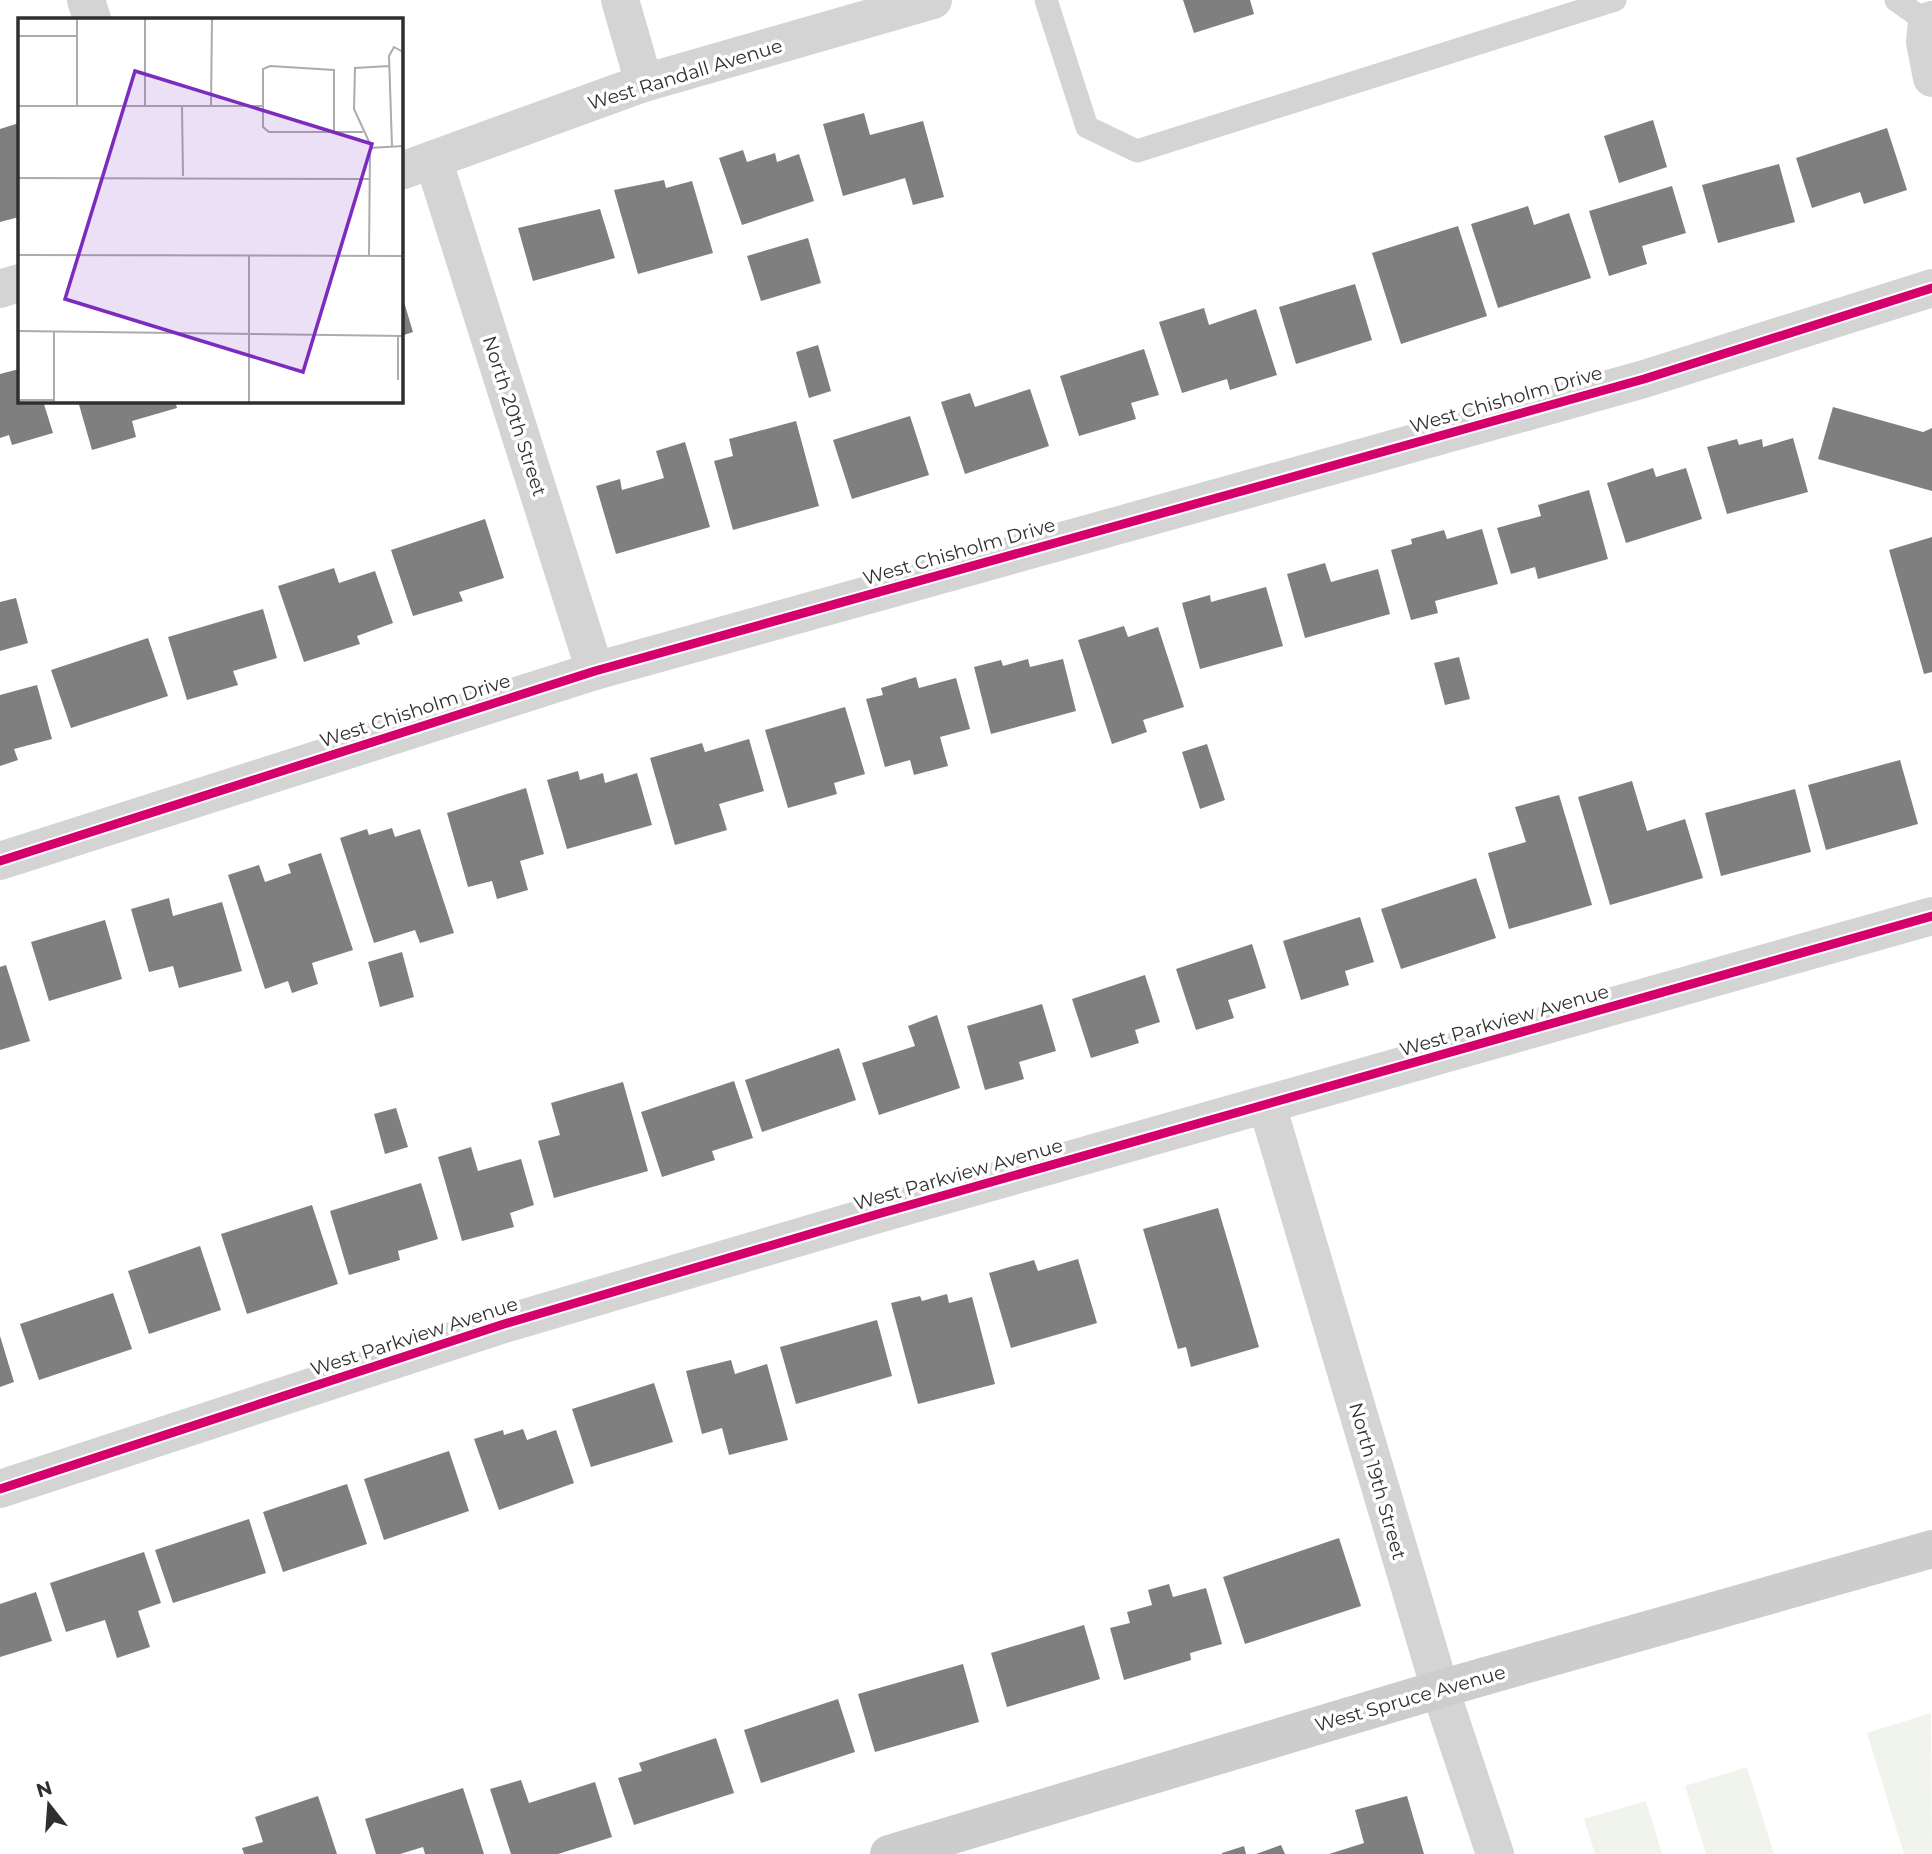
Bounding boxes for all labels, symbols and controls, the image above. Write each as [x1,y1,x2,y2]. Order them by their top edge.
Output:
inset map [18,18,402,402]
street label: West Randall Avenue [585,34,785,115]
street label: North 20th Street [478,333,551,500]
street label: West Chisholm Drive [1407,361,1605,438]
street label: West Chisholm Drive [860,513,1058,590]
street label: West Chisholm Drive [317,669,513,752]
street label: West Parkview Avenue [1397,980,1611,1061]
street label: West Parkview Avenue [851,1134,1065,1215]
street label: West Parkview Avenue [308,1292,521,1381]
street label: North 19th Street [1344,1400,1411,1563]
street label: West Spruce Avenue [1312,1660,1508,1737]
north arrow [14,1770,84,1840]
text: N [33,1776,55,1802]

